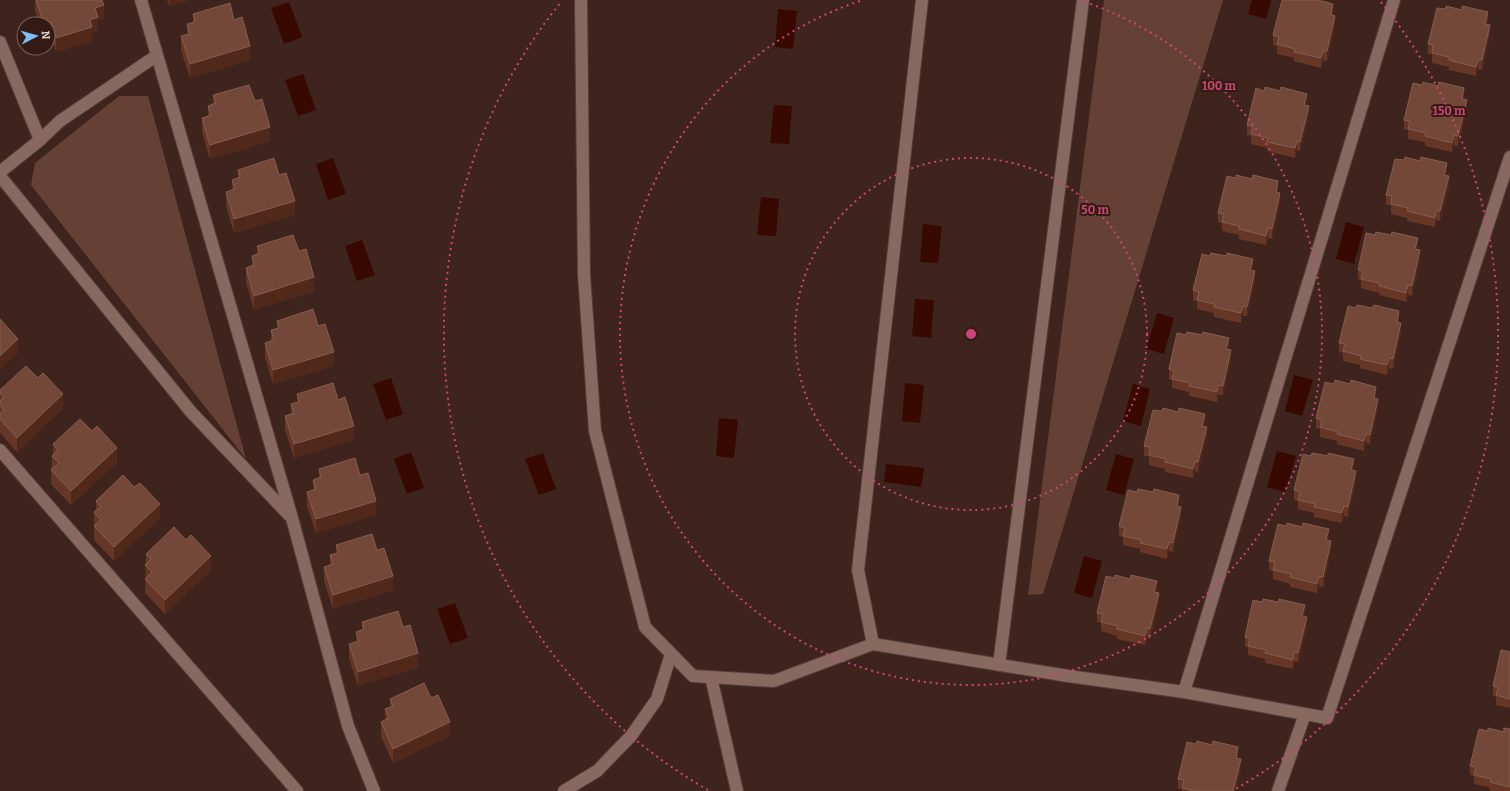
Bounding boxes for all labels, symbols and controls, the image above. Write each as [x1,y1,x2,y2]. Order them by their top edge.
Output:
north arrow [16,16,56,56]
text: N [39,30,52,40]
text: 100 m [1202,79,1237,93]
text: 150 m [1433,104,1466,118]
text: 50 m [1081,203,1109,217]
centre of rings [964,327,978,341]

